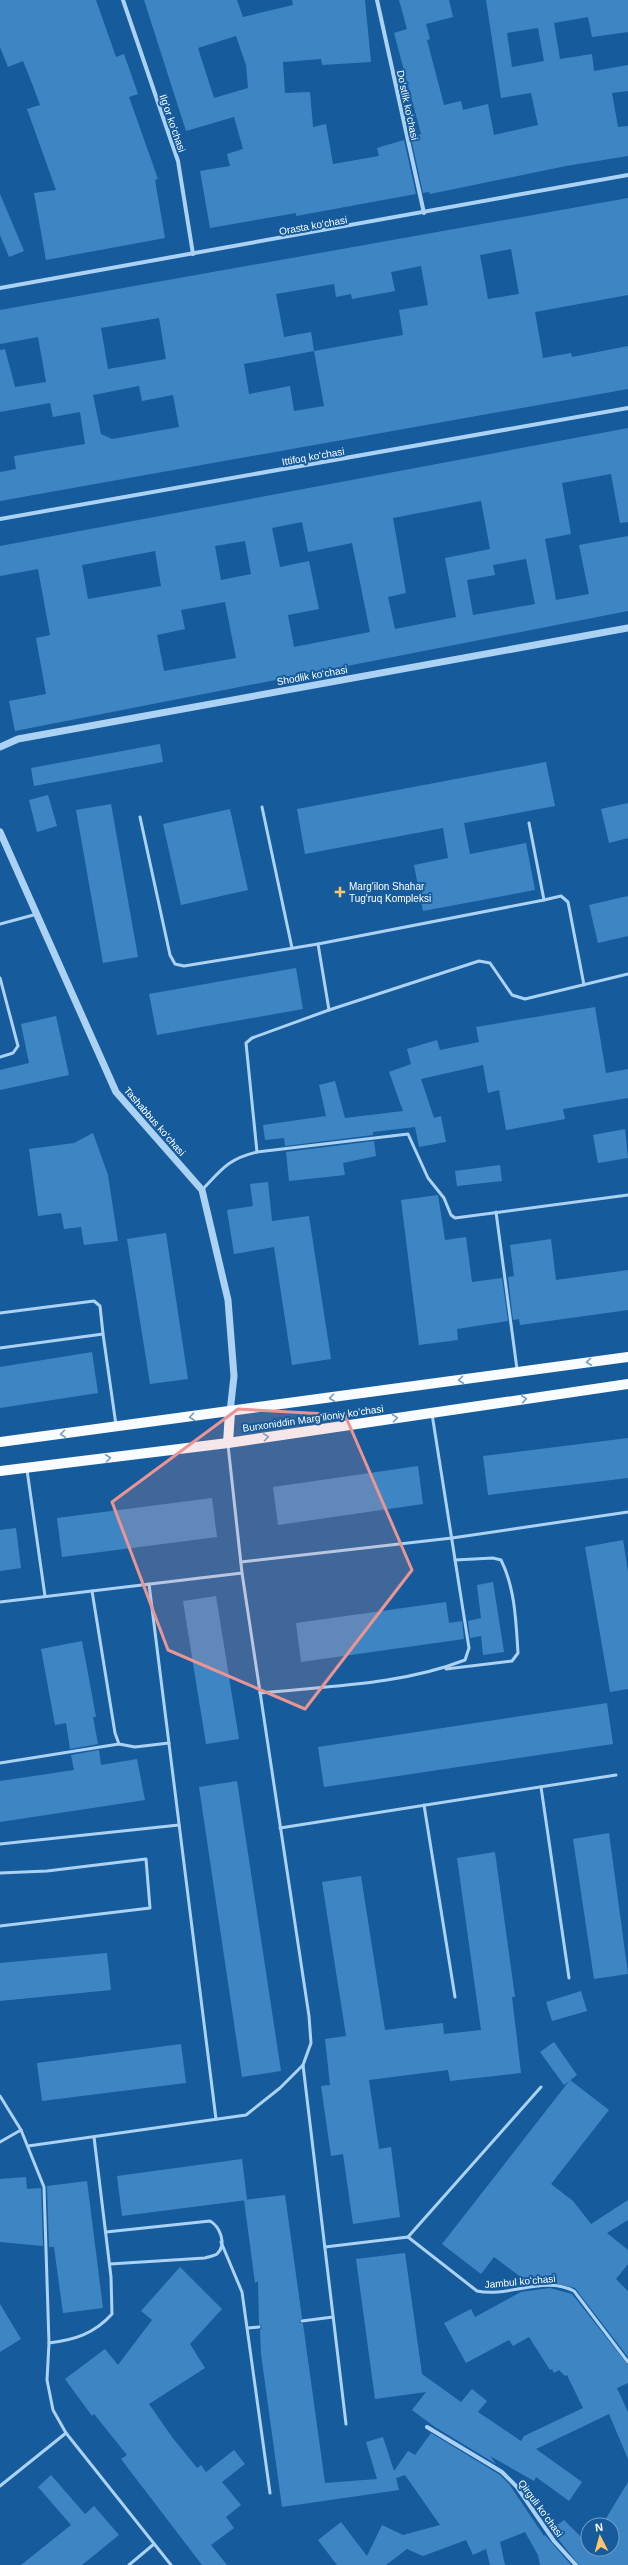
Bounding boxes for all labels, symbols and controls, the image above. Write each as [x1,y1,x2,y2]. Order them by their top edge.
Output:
street label: Doʻstlik koʻchasi [395,69,420,141]
street label: Ilgʻor koʻchasi [157,93,188,154]
street label: Orasta koʻchasi [278,214,348,237]
street label: Ittifoq koʻchasi [281,446,345,467]
street label: Shodlik koʻchasi [276,664,348,687]
place label: Marg'ilon Shahar Tug'ruq Kompleksi [349,881,431,904]
marker: Marg'ilon Shahar Tug'ruq Kompleksi [334,886,346,898]
street label: Tashabbus koʻchasi [122,1085,187,1158]
one-way arrow [586,1357,592,1366]
one-way arrow [457,1375,464,1384]
one-way arrow [329,1393,335,1402]
one-way arrow [521,1395,527,1404]
street label: Burxoniddin Marg’iloniy ko’chasi [242,1403,384,1434]
one-way arrow [189,1412,195,1421]
one-way arrow [392,1414,398,1423]
one-way arrow [60,1429,66,1438]
one-way arrow [263,1433,270,1442]
one-way arrow [105,1454,111,1463]
street label: Jambul koʻchasi [484,2273,556,2290]
street label: Qirguli koʻchasi [516,2478,565,2539]
north arrow [580,2517,620,2557]
text: N [594,2521,604,2533]

